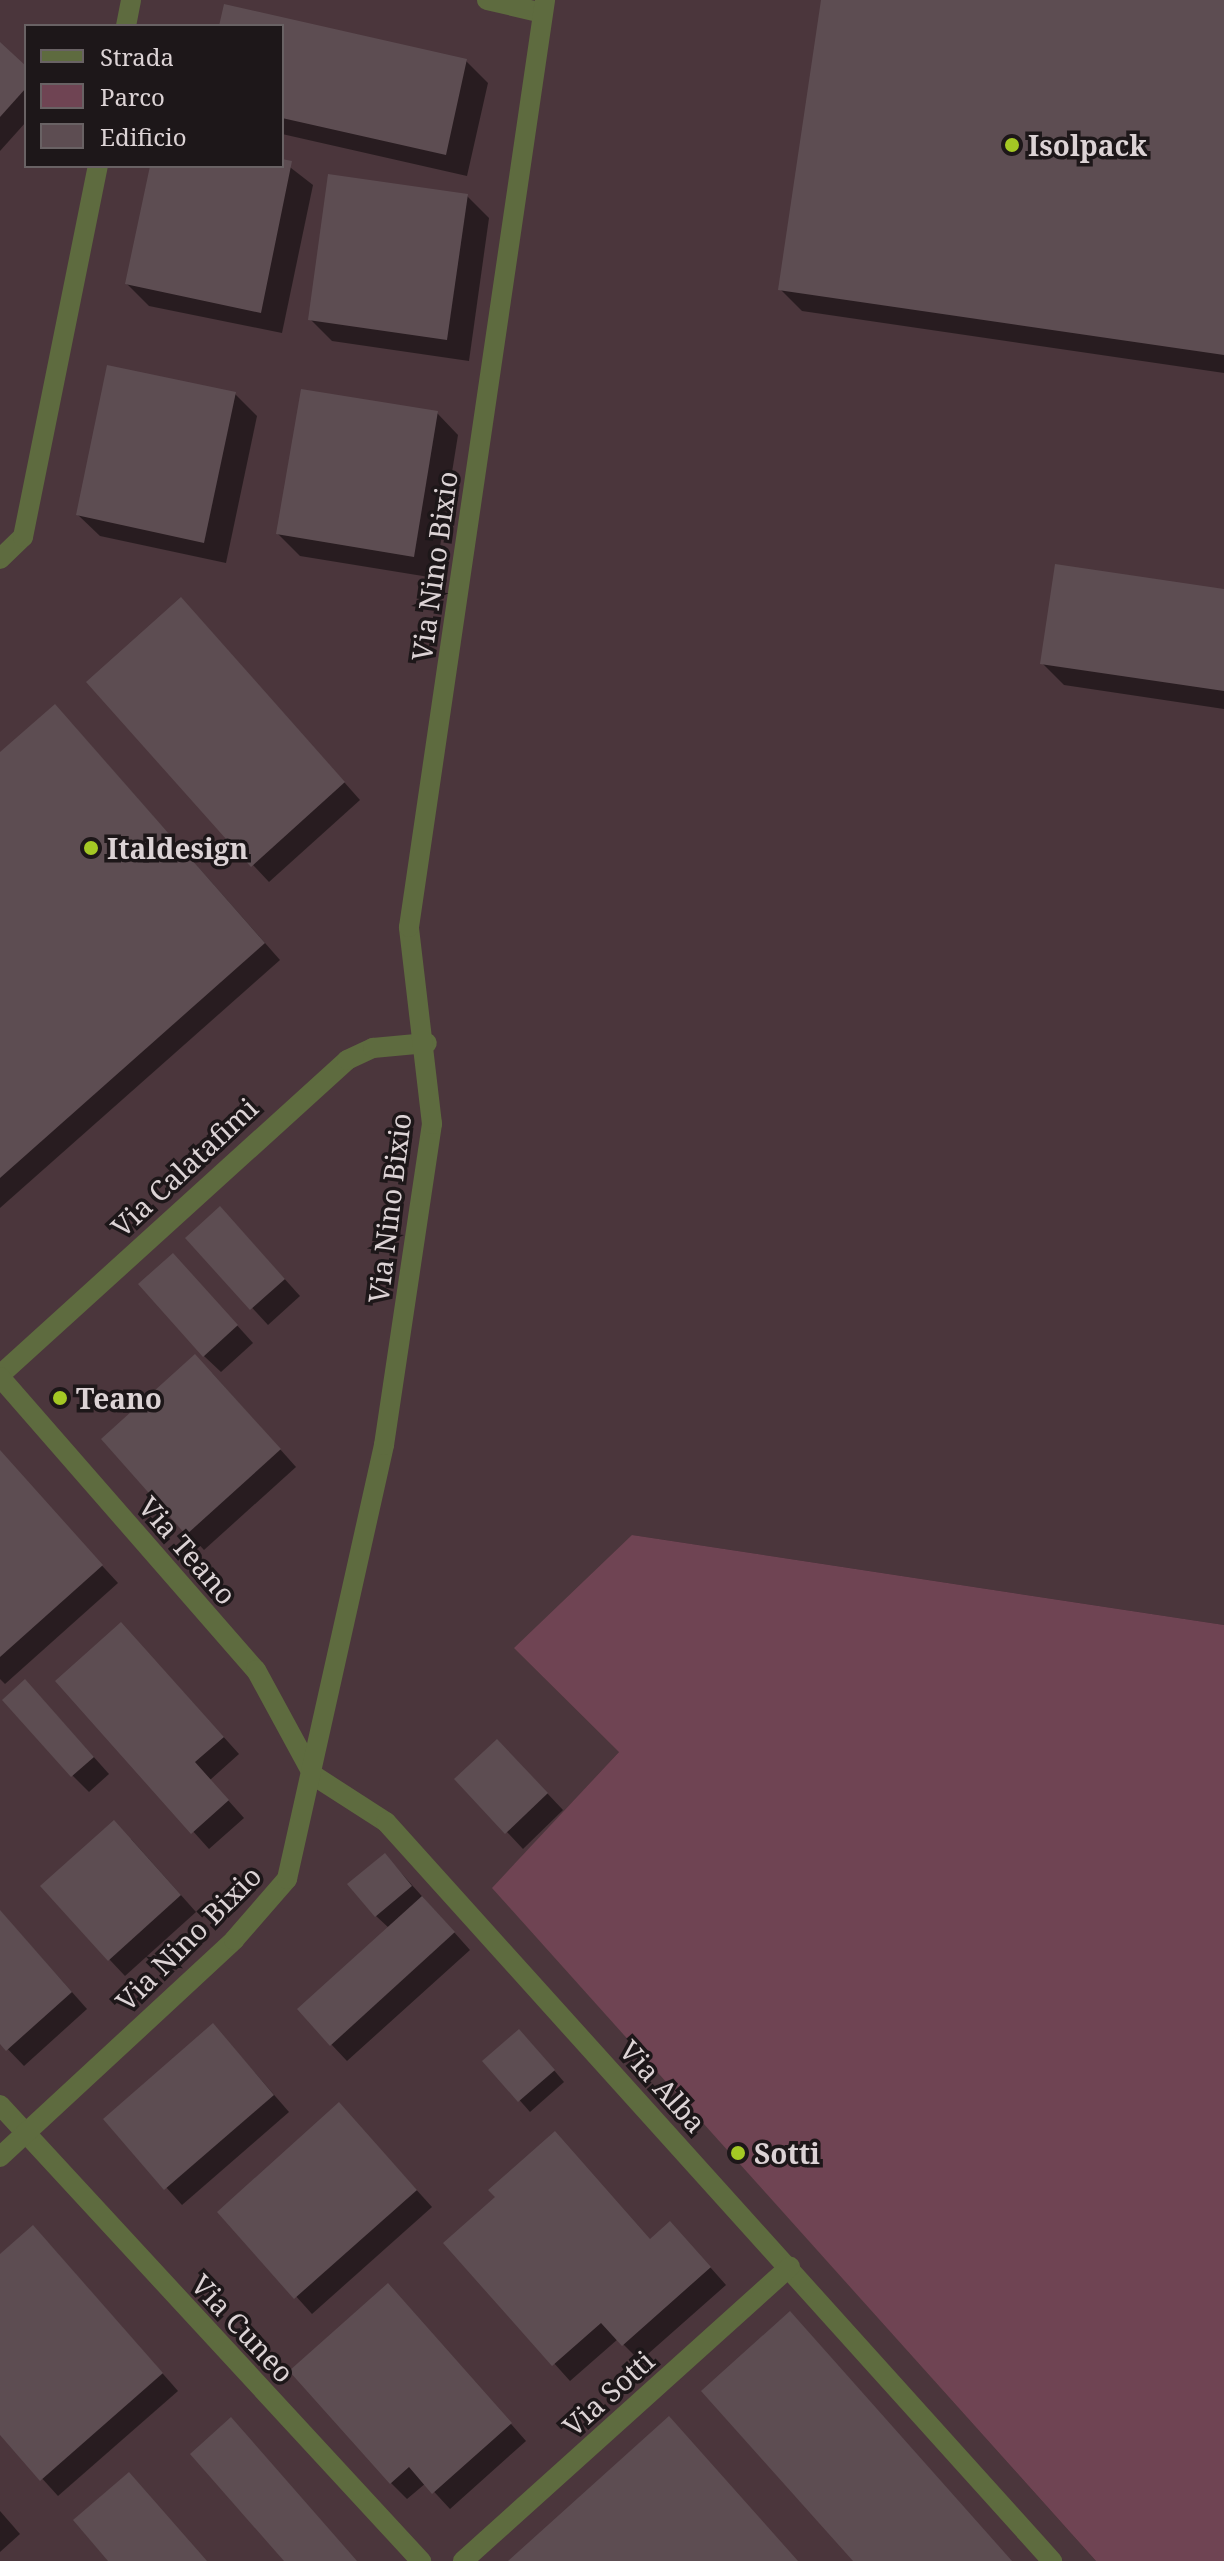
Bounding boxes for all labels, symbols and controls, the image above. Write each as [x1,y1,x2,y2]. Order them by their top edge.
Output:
legend [24,24,284,168]
text: Strada [100,40,174,73]
text: Parco [100,80,165,113]
text: Edificio [100,120,187,153]
place label: Isolpack [1028,128,1147,162]
marker: Isolpack [1003,136,1021,154]
street label: Via Nino Bixio [404,469,464,663]
place label: Italdesign [107,831,248,865]
marker: Italdesign [82,839,100,857]
street label: Via Calatafimi [104,1091,264,1243]
street label: Via Nino Bixio [361,1111,417,1305]
place label: Teano [76,1381,162,1415]
marker: Teano [51,1389,69,1407]
street label: Via Teano [132,1489,244,1611]
street label: Via Nino Bixio [108,1858,268,2018]
street label: Via Alba [613,2033,713,2139]
place label: Sotti [754,2136,820,2170]
marker: Sotti [729,2144,747,2162]
street label: Via Cuneo [185,2267,301,2389]
street label: Via Sotti [556,2343,660,2443]

